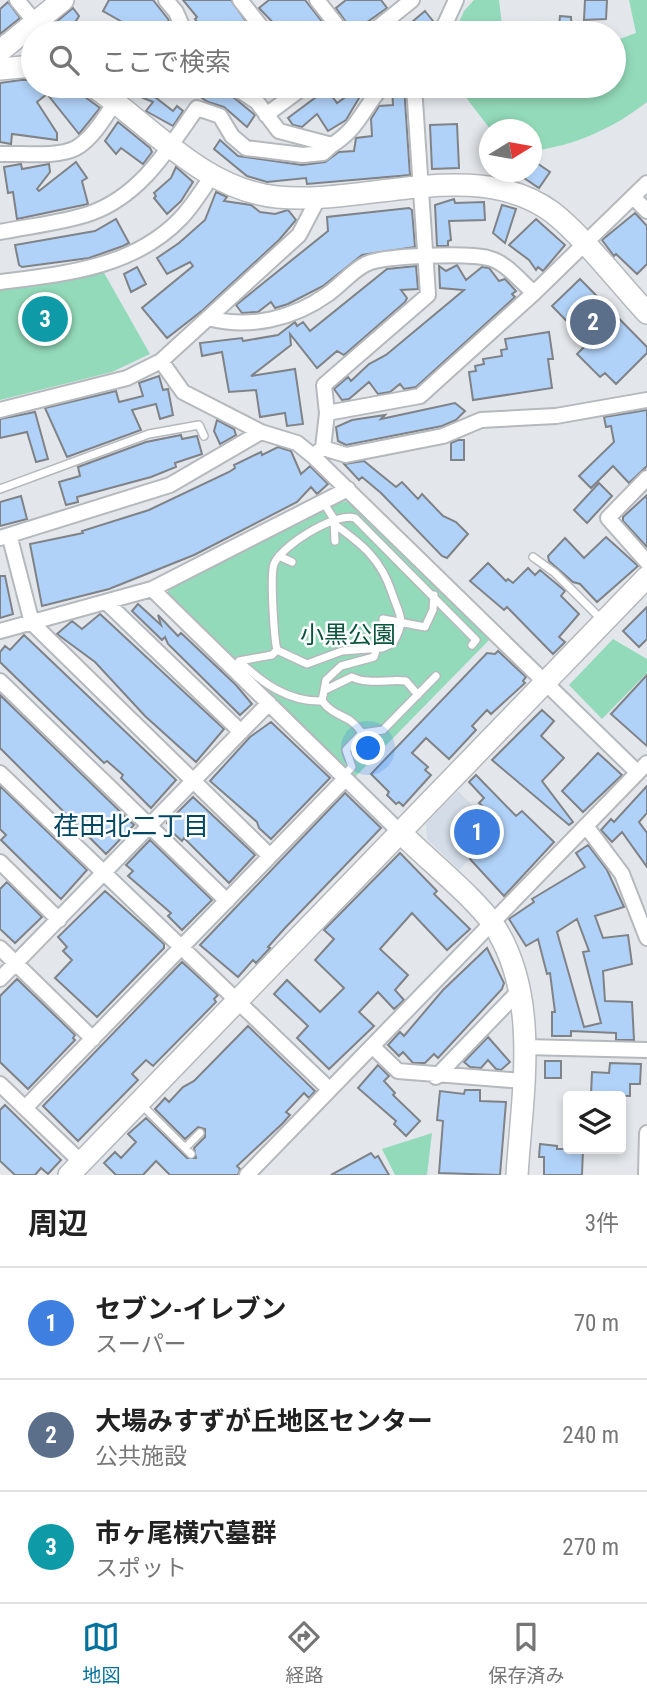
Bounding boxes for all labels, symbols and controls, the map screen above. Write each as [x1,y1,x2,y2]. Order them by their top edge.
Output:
search box [21,21,626,98]
icon: search [45,41,83,79]
text: ここで検索 [101,47,231,77]
north arrow [479,119,542,182]
pin: 3 [22,293,68,345]
pin: 2 [570,296,616,348]
park label: 小黒公園 [300,621,396,649]
your location [351,731,385,765]
pin: 1 [454,806,500,858]
district label: 荏田北二丁目 [53,811,209,841]
map controls [563,1091,626,1154]
button: layers [563,1091,626,1154]
text: 周辺 [28,1206,88,1241]
text: 3件 [585,1210,619,1237]
text: セブン-イレブン [95,1294,286,1324]
text: 1 [45,1310,57,1337]
text: 70 m [574,1310,619,1337]
text: スーパー [95,1331,187,1358]
text: 大場みすずが丘地区センター [95,1406,433,1436]
text: 2 [45,1422,57,1449]
text: 240 m [562,1422,619,1449]
text: 公共施設 [95,1443,187,1470]
text: 市ヶ尾横穴墓群 [95,1518,277,1548]
text: 3 [45,1534,57,1561]
text: 270 m [562,1534,619,1561]
text: スポット [95,1555,187,1582]
tab: 地図 [82,1618,121,1687]
tab: 経路 [285,1618,324,1687]
tab: 保存済み [488,1618,565,1687]

